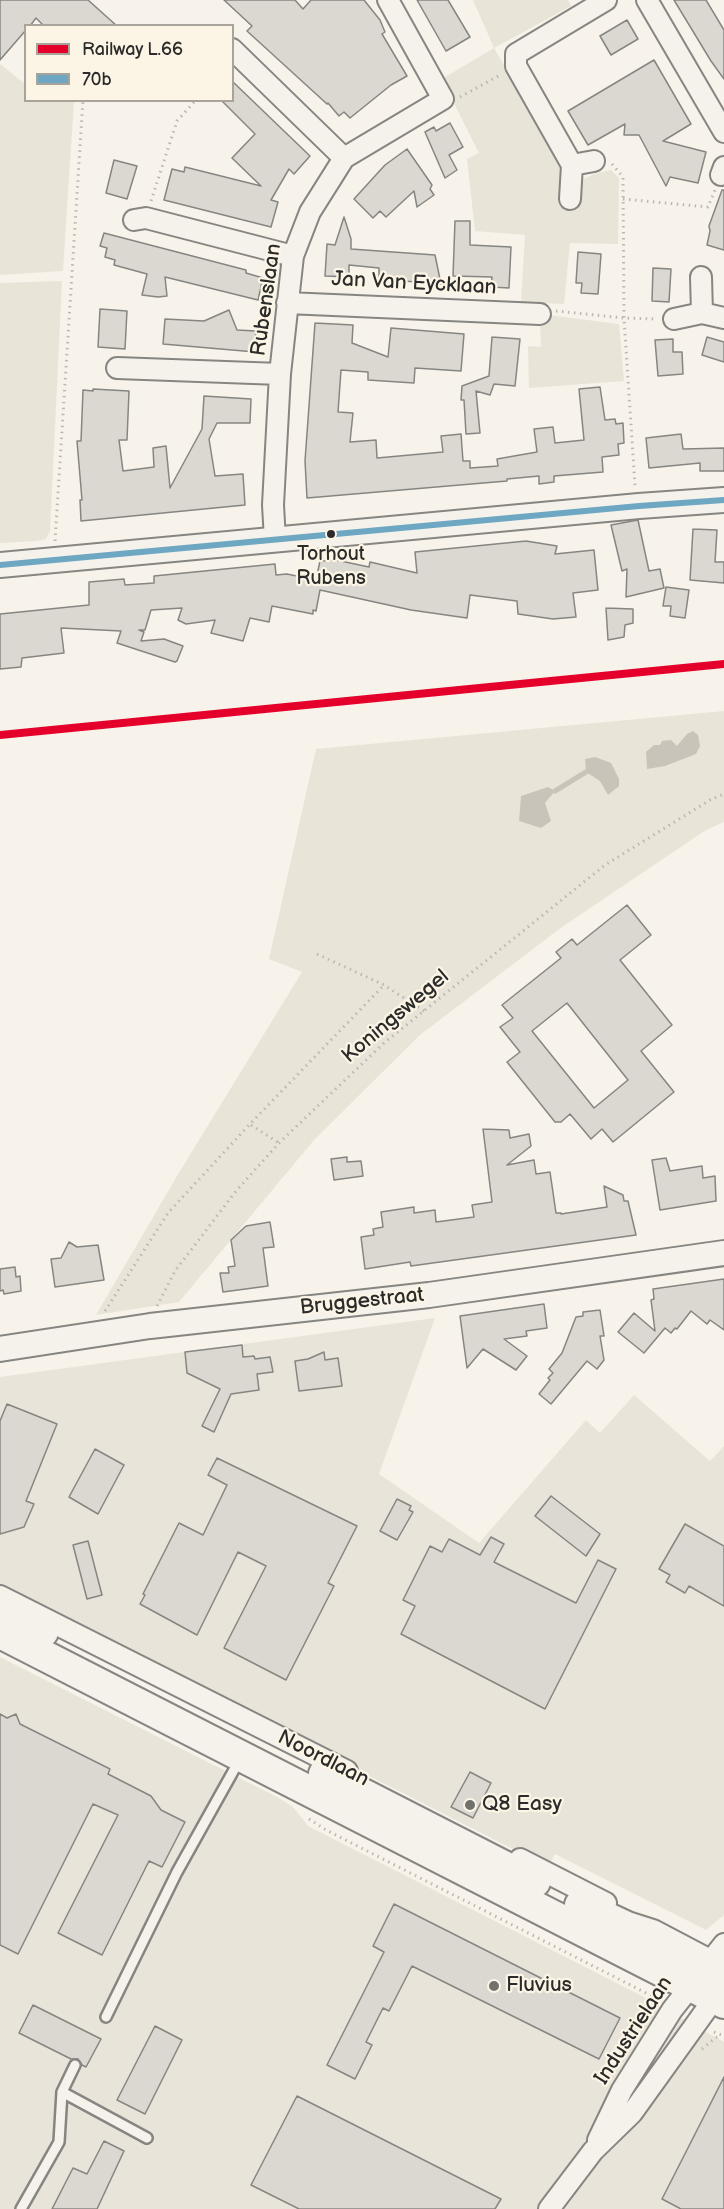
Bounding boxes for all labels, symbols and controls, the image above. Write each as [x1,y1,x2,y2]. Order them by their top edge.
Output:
legend [24,24,234,102]
text: Railway L.66 [82,39,183,60]
text: 70b [82,69,112,90]
street label: Rubenslaan [247,242,287,358]
street label: Jan Van Eycklaan [331,267,497,301]
marker: Torhout Rubens [325,528,337,540]
place label: Torhout Rubens [296,543,366,590]
street label: Koningswegel [337,965,455,1069]
street label: Bruggestraat [299,1283,425,1321]
street label: Noordlaan [273,1725,373,1793]
place label: Q8 Easy [482,1792,562,1818]
marker: Q8 Easy [463,1798,477,1812]
street label: Industrielaan [590,1972,678,2090]
place label: Fluvius [506,1973,572,1999]
marker: Fluvius [487,1979,501,1993]

